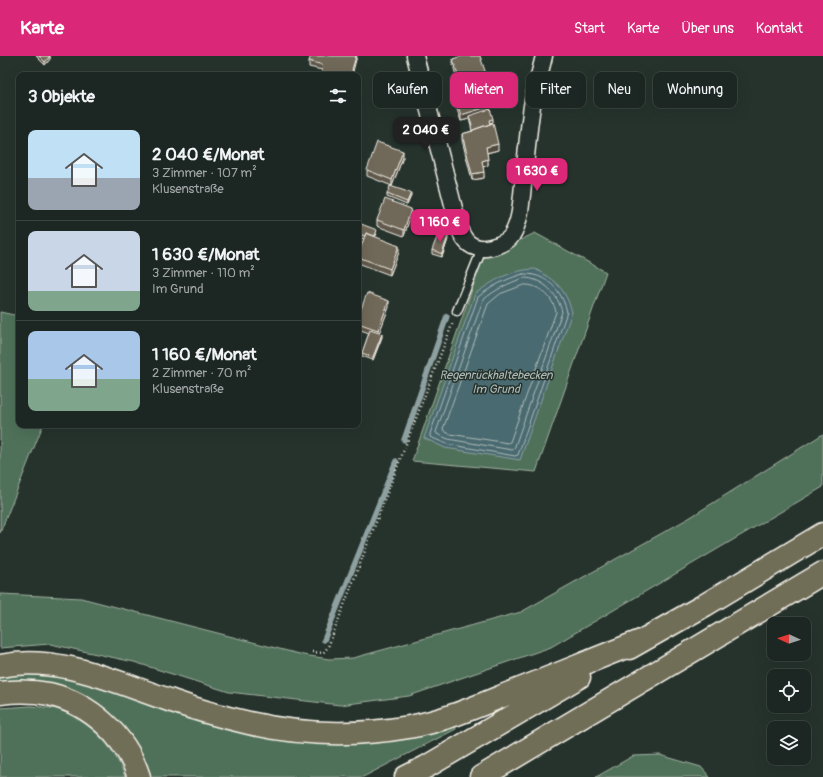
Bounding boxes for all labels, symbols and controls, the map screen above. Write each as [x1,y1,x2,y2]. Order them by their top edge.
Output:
text: Karte [20,16,64,40]
text: Start [574,20,605,37]
text: Karte [627,20,659,37]
text: Über uns [681,20,734,37]
text: Kontakt [756,20,803,37]
chip: Kaufen [373,72,442,108]
chip: Mieten [450,72,518,108]
chip: Filter [526,72,586,108]
chip: Neu [594,72,645,108]
chip: Wohnung [653,72,737,108]
icon: filters [327,85,349,107]
text: 3 Objekte [28,86,95,107]
pin: 2 040 € [389,117,463,151]
text: 2 040 € [403,122,449,138]
text: 2 040 €/Monat [152,144,264,165]
icon: home [60,146,108,194]
pin: 1 630 € [500,158,574,192]
text: 1 630 € [515,163,559,179]
text: 3 Zimmer · 107 m² [152,165,257,181]
text: Klusenstraße [152,181,224,197]
pin: 1 160 € [403,209,477,243]
text: 1 160 € [420,214,460,230]
text: 1 630 €/Monat [152,244,259,265]
icon: home [60,247,108,295]
text: 3 Zimmer · 110 m² [152,265,255,281]
text: Im Grund [152,281,204,297]
text: 1 160 €/Monat [152,344,257,365]
icon: home [60,347,108,395]
text: 2 Zimmer · 70 m² [152,365,252,381]
water label: Regenrückhaltebecken Im Grund [439,368,554,397]
text: Klusenstraße [152,381,224,397]
north arrow [767,617,811,661]
map controls [767,617,811,765]
button: locate [767,669,811,713]
button: layers [767,721,811,765]

